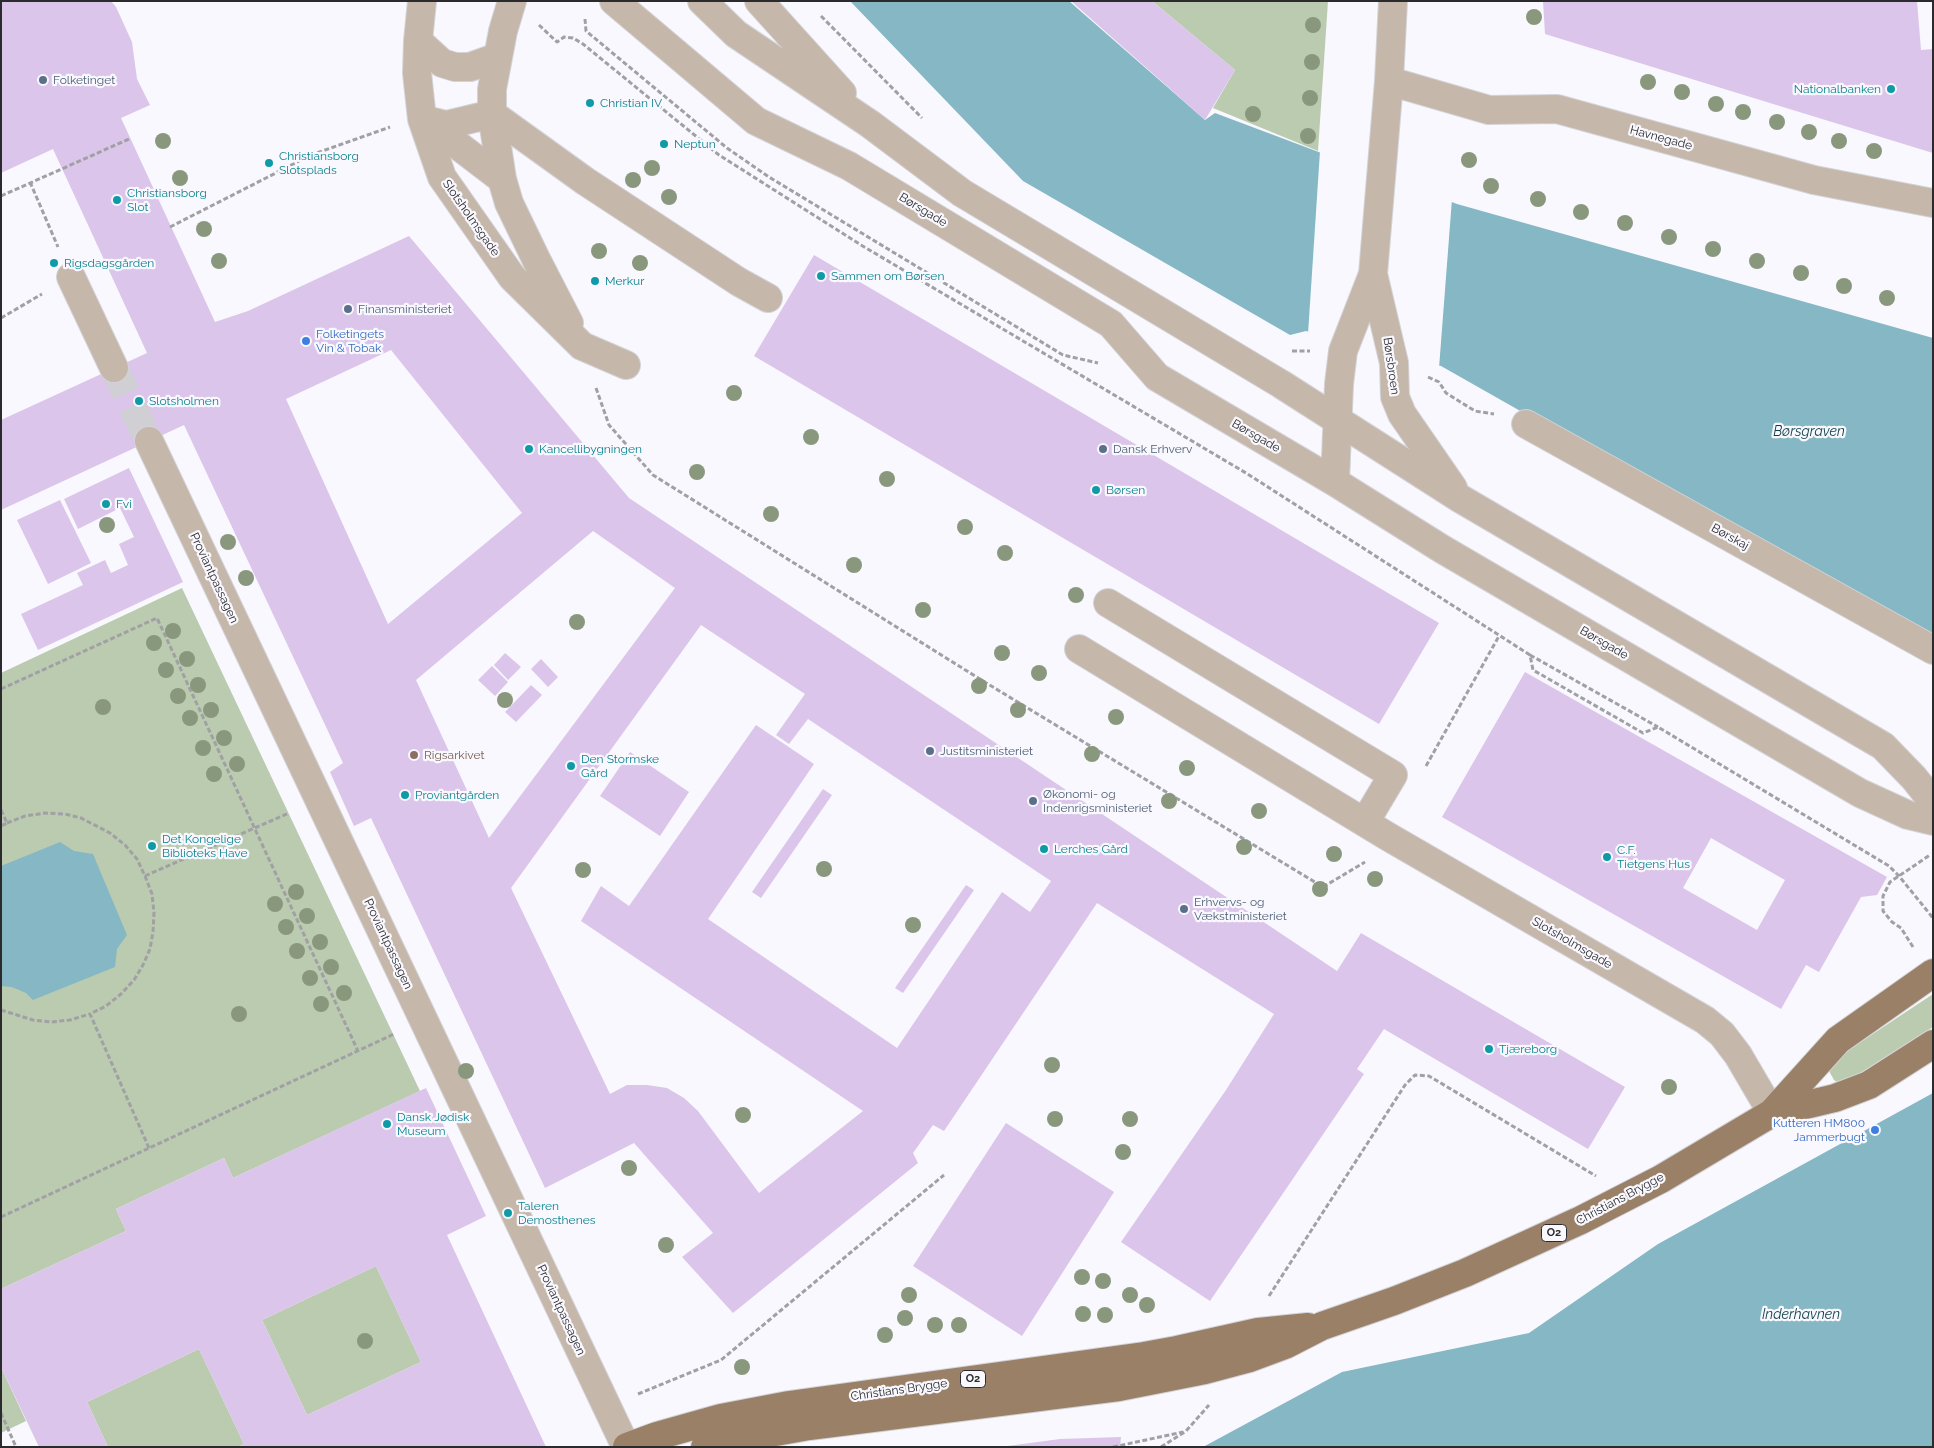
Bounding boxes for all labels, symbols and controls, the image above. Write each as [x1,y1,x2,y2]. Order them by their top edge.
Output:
place label: Folketinget [53,73,115,87]
marker: Folketinget [37,74,49,86]
place label: Nationalbanken [1794,82,1881,96]
marker: Nationalbanken [1885,83,1897,95]
place label: Christian IV [600,96,662,110]
marker: Christian IV [584,97,596,109]
street label: Havnegade [1628,123,1694,153]
place label: Neptun [674,137,716,151]
marker: Neptun [658,138,670,150]
place label: Christiansborg Slotsplads [279,149,359,177]
marker: Christiansborg Slotsplads [263,157,275,169]
street label: Slotsholmsgade [439,177,503,259]
place label: Christiansborg Slot [127,186,207,214]
street label: Børsgade [896,190,950,230]
marker: Christiansborg Slot [111,194,123,206]
place label: Rigsdagsgården [64,256,154,270]
marker: Rigsdagsgården [48,257,60,269]
place label: Sammen om Børsen [831,269,944,283]
marker: Sammen om Børsen [815,270,827,282]
place label: Merkur [605,274,644,288]
marker: Merkur [589,275,601,287]
place label: Finansministeriet [358,302,452,316]
marker: Finansministeriet [342,303,354,315]
place label: Folketingets Vin & Tobak [316,327,384,355]
marker: Folketingets Vin & Tobak [300,335,312,347]
street label: Børsbroen [1380,336,1402,396]
place label: Slotsholmen [149,394,219,408]
marker: Slotsholmen [133,395,145,407]
street label: Børsgade [1229,416,1283,456]
water label: Børsgraven [1773,424,1845,440]
place label: Kancellibygningen [539,442,642,456]
place label: Dansk Erhverv [1113,442,1192,456]
marker: Kancellibygningen [523,443,535,455]
marker: Dansk Erhverv [1097,443,1109,455]
place label: Børsen [1106,483,1145,497]
marker: Børsen [1090,484,1102,496]
place label: Fvi [116,497,132,511]
marker: Fvi [100,498,112,510]
street label: Børskaj [1709,521,1751,553]
street label: Proviantpassagen [187,530,241,626]
street label: Børsgade [1577,623,1631,663]
place label: Justitsministeriet [940,744,1033,758]
marker: Justitsministeriet [924,745,936,757]
place label: Rigsarkivet [424,748,485,762]
marker: Rigsarkivet [408,749,420,761]
place label: Den Stormske Gård [581,752,659,780]
marker: Den Stormske Gård [565,760,577,772]
place label: Økonomi- og Indenrigsministeriet [1043,787,1152,815]
place label: Proviantgården [415,788,499,802]
marker: Proviantgården [399,789,411,801]
marker: Økonomi- og Indenrigsministeriet [1027,795,1039,807]
place label: Det Kongelige Biblioteks Have [162,832,247,860]
marker: Det Kongelige Biblioteks Have [146,840,158,852]
place label: Lerches Gård [1054,842,1128,856]
marker: Lerches Gård [1038,843,1050,855]
place label: C.F. Tietgens Hus [1617,843,1690,871]
marker: C.F. Tietgens Hus [1601,851,1613,863]
place label: Erhvervs- og Vækstministeriet [1194,895,1287,923]
street label: Proviantpassagen [361,896,415,992]
marker: Erhvervs- og Vækstministeriet [1178,903,1190,915]
street label: Slotsholmsgade [1529,914,1615,972]
place label: Tjæreborg [1499,1042,1557,1056]
marker: Tjæreborg [1483,1043,1495,1055]
place label: Dansk Jødisk Museum [397,1110,469,1138]
place label: Kutteren HM800 Jammerbugt [1773,1116,1865,1144]
marker: Dansk Jødisk Museum [381,1118,393,1130]
marker: Kutteren HM800 Jammerbugt [1869,1124,1881,1136]
street label: Christians Brygge [1574,1170,1666,1228]
place label: Taleren Demosthenes [518,1199,595,1227]
marker: Taleren Demosthenes [502,1207,514,1219]
road number: O2 [1542,1224,1566,1242]
street label: Proviantpassagen [534,1262,588,1358]
water label: Inderhavnen [1762,1307,1840,1323]
road number: O2 [960,1370,986,1388]
street label: Christians Brygge [850,1376,948,1404]

